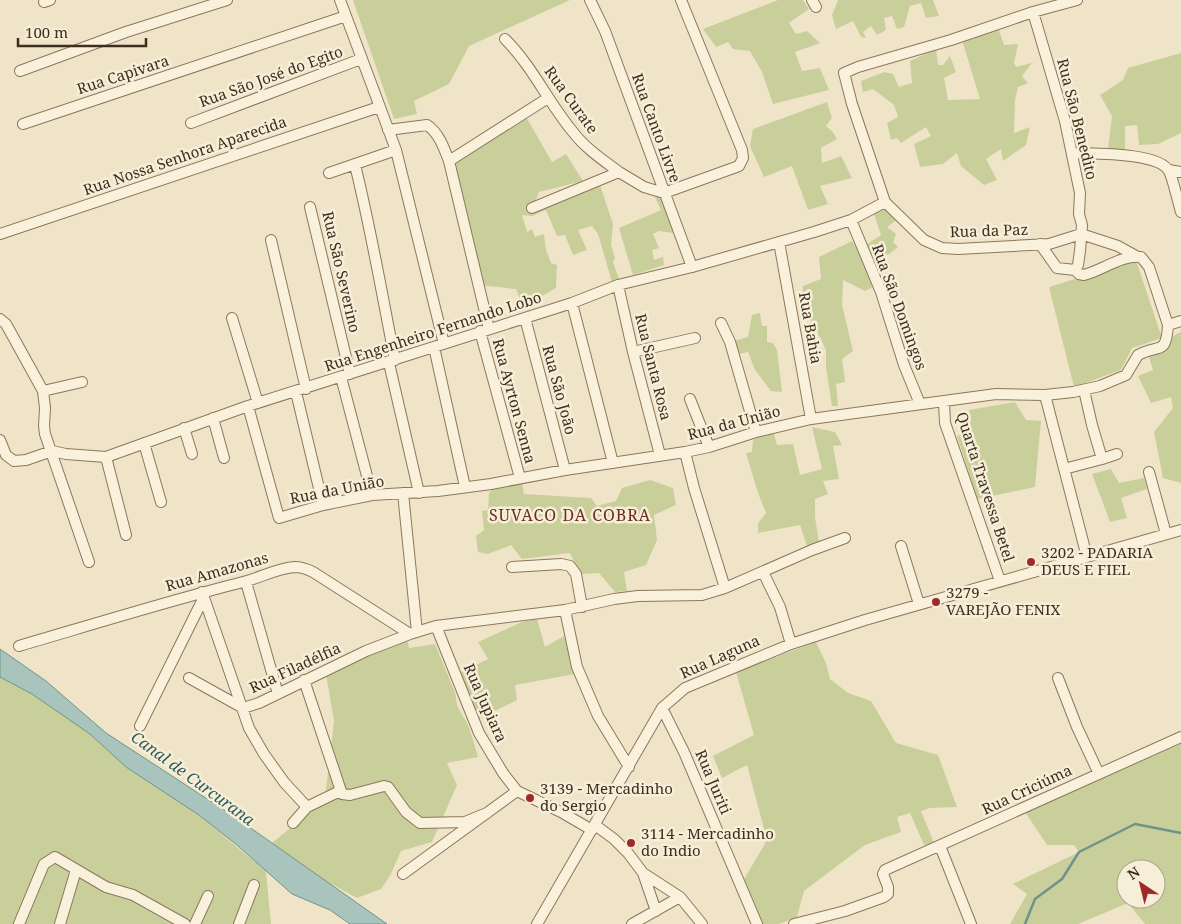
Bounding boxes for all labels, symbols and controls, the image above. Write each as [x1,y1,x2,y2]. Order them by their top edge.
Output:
scale bar [18,15,145,47]
text: 100 m [25,22,68,42]
street label: Rua São José do Egito [196,41,345,111]
street label: Rua Capivara [74,50,171,98]
street label: Rua São Benedito [1053,56,1103,182]
street label: Rua Curate [541,62,603,137]
street label: Rua Canto Livre [628,70,686,185]
street label: Rua Nossa Senhora Aparecida [80,111,289,199]
street label: Rua São Severino [318,209,366,334]
street label: Rua da Paz [949,219,1029,241]
street label: Rua São Domingos [868,241,932,373]
street label: Rua Engenheiro Fernando Lobo [322,286,544,376]
street label: Rua Bahia [795,290,827,365]
street label: Rua Santa Rosa [631,311,677,422]
street label: Rua Ayrton Senna [489,336,541,465]
street label: Rua São João [538,343,582,437]
street label: Rua da União [685,400,783,444]
street label: Quarta Travessa Betel [952,409,1020,565]
street label: Rua da União [288,470,386,508]
district label: SUVACO DA COBRA [489,504,651,526]
place label: 3202 - PADARIA DEUS E FIEL [1041,542,1153,579]
street label: Rua Amazonas [163,547,271,595]
marker: 3202 - PADARIA DEUS E FIEL [1025,556,1037,568]
place label: 3279 - VAREJÃO FENIX [946,582,1060,619]
marker: 3279 - VAREJÃO FENIX [930,596,942,608]
street label: Rua Laguna [677,630,763,683]
street label: Rua Filadélfia [246,637,344,697]
street label: Rua Jupiara [460,660,512,745]
water label: Canal de Curcurana [127,726,260,831]
street label: Rua Juriti [691,746,737,817]
street label: Rua Criciúma [978,760,1075,819]
place label: 3139 - Mercadinho do Sergio [540,778,673,815]
marker: 3139 - Mercadinho do Sergio [524,792,536,804]
place label: 3114 - Mercadinho do Indio [641,823,774,860]
marker: 3114 - Mercadinho do Indio [625,837,637,849]
north arrow [1116,859,1166,909]
text: N [1123,862,1143,884]

